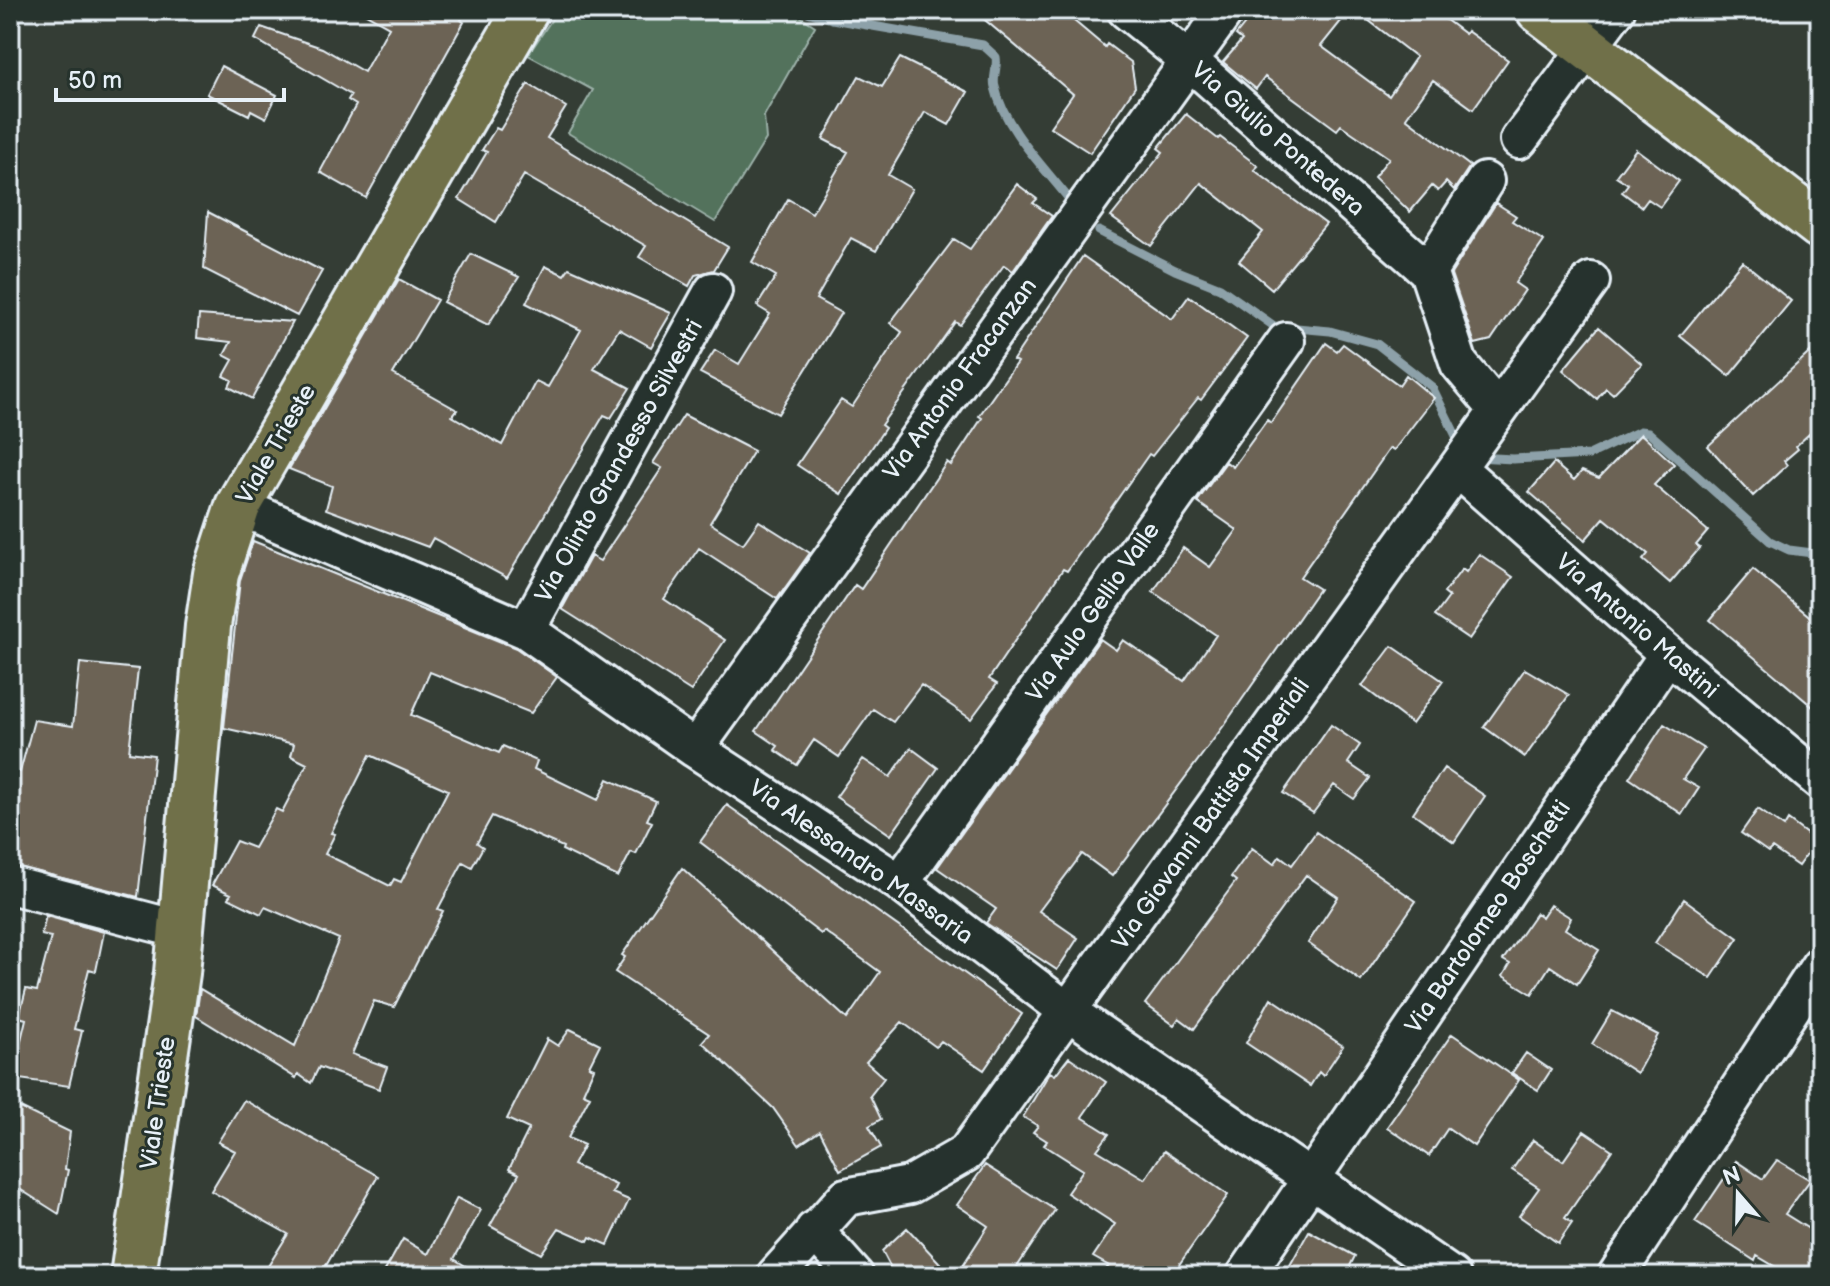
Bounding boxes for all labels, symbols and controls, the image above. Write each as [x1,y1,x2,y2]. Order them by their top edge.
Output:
scale bar [56,52,284,102]
street label: Via Giulio Pontedera [1185,56,1371,222]
text: 50 m [68,66,122,95]
street label: Via Antonio Fracanzan [877,272,1043,486]
street label: Via Olinto Grandesso Silvestri [529,314,709,608]
street label: Viale Trieste [230,379,322,509]
street label: Via Aulo Gellio Valle [1020,517,1166,707]
street label: Via Antonio Mastini [1550,547,1724,705]
street label: Via Giovanni Battista Imperiali [1106,673,1316,955]
street label: Via Alessandro Massaria [743,774,979,950]
street label: Via Bartolomeo Boschetti [1399,795,1577,1039]
street label: Viale Trieste [134,1035,182,1171]
north arrow [1698,1154,1778,1234]
text: N [1719,1161,1744,1192]

